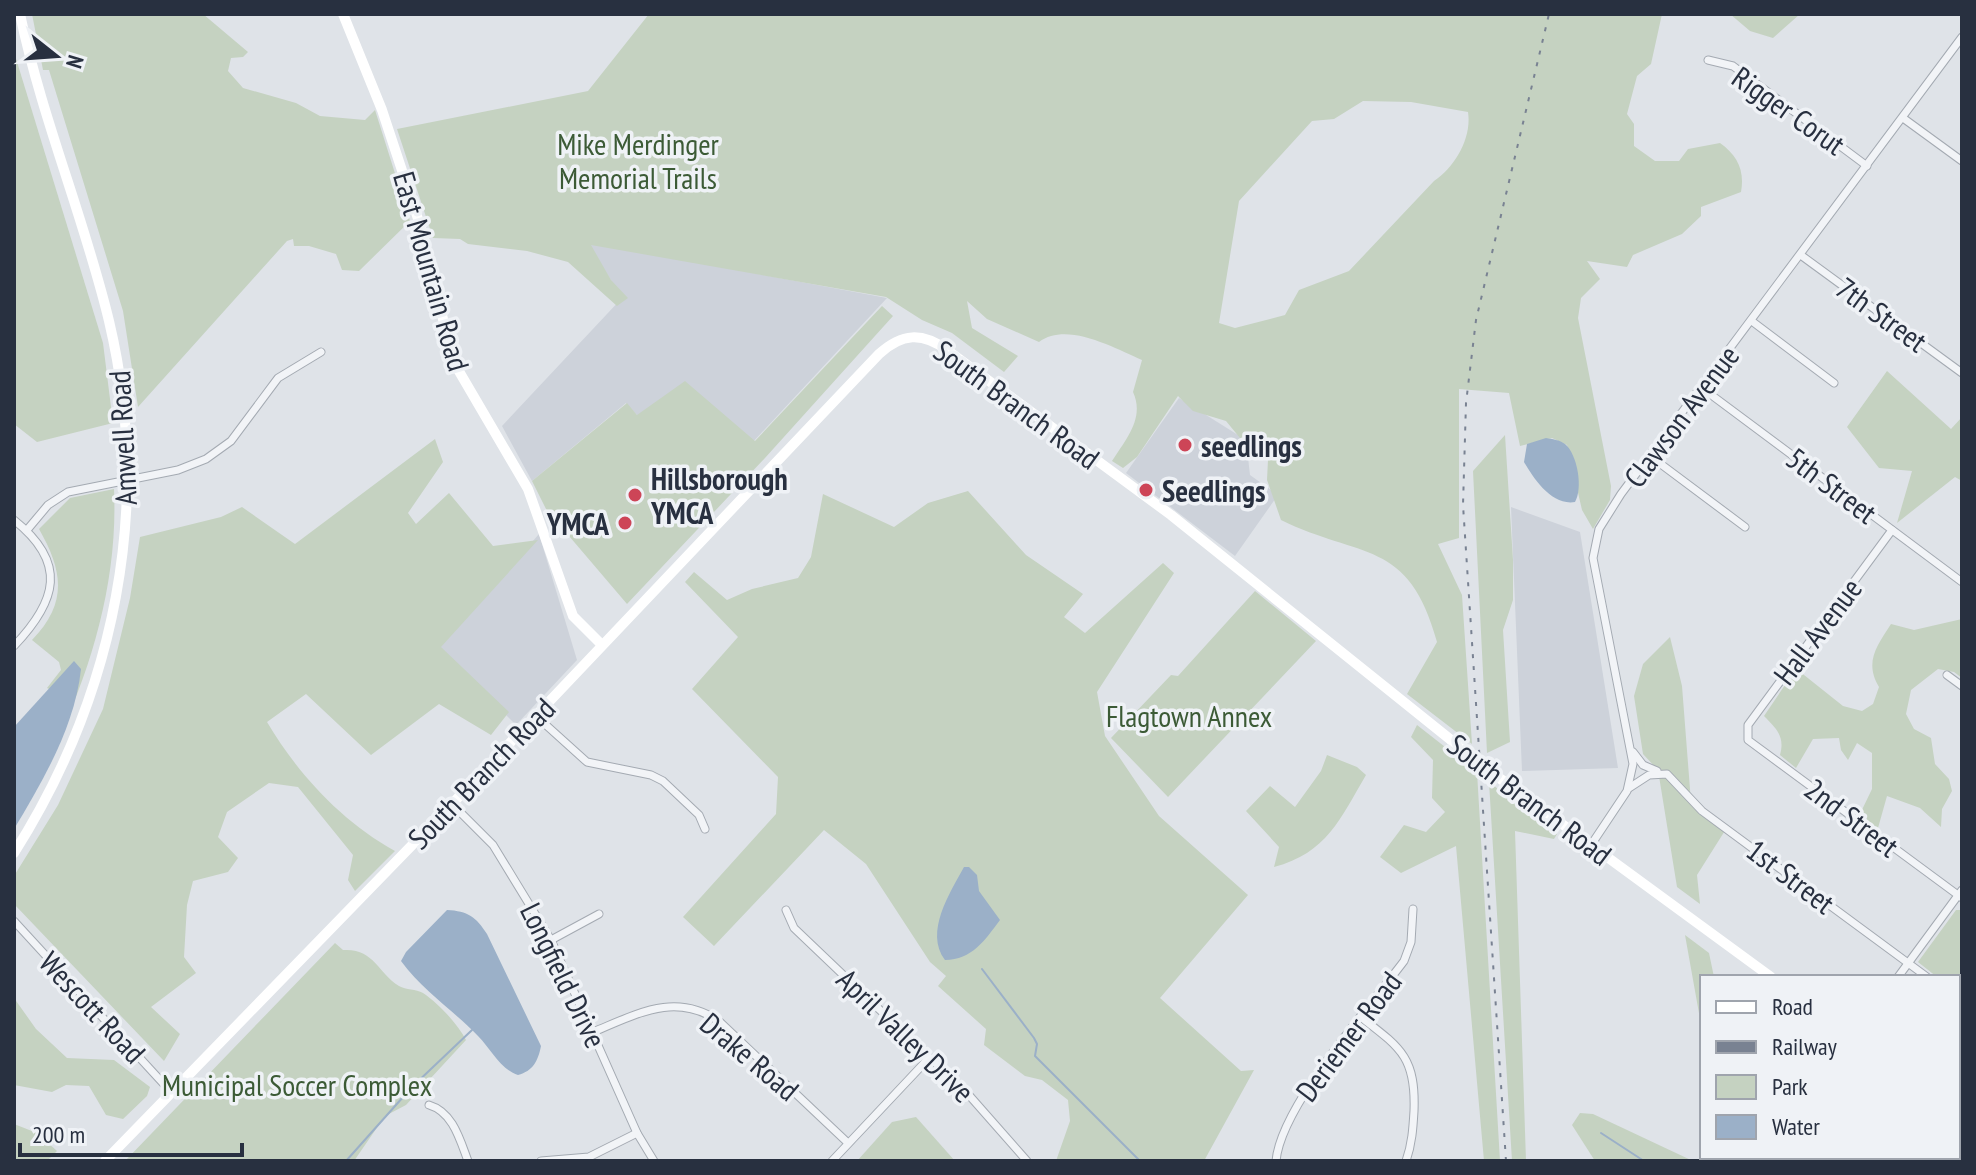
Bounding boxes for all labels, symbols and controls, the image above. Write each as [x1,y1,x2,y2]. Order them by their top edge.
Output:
north arrow [16,16,96,96]
text: N [60,52,90,72]
street label: Rigger Corut [1725,57,1854,163]
park label: Mike Merdinger Memorial Trails [557,124,720,197]
street label: East Mountain Road [385,167,479,375]
street label: 7th Street [1829,268,1936,361]
street label: South Branch Road [926,331,1108,477]
street label: Clawson Avenue [1615,337,1747,495]
street label: Amwell Road [99,370,145,506]
place label: seedlings [1201,426,1302,465]
marker: seedlings [1176,436,1194,454]
street label: 5th Street [1779,438,1886,532]
place label: Hillsborough YMCA [650,459,788,532]
place label: Seedlings [1162,471,1266,510]
marker: Seedlings [1137,481,1155,499]
marker: Hillsborough YMCA [626,486,644,504]
place label: YMCA [546,504,610,543]
marker: YMCA [616,514,634,532]
street label: Hall Avenue [1764,570,1870,692]
street label: South Branch Road [399,689,563,857]
park label: Flagtown Annex [1106,696,1272,735]
street label: South Branch Road [1440,725,1620,873]
street label: 2nd Street [1797,769,1908,866]
street label: 1st Street [1739,830,1843,922]
street label: Longfield Drive [512,896,616,1054]
street label: Wescott Road [31,943,155,1071]
street label: April Valley Drive [829,960,983,1110]
street label: Deriemer Road [1286,963,1410,1109]
legend [1700,975,1960,1159]
text: Road [1772,991,1813,1022]
street label: Drake Road [693,1003,807,1109]
text: Railway [1772,1031,1837,1062]
park label: Municipal Soccer Complex [162,1065,432,1104]
text: Park [1772,1071,1808,1102]
scale bar [20,1107,242,1157]
text: Water [1772,1111,1820,1142]
text: 200 m [32,1119,85,1150]

